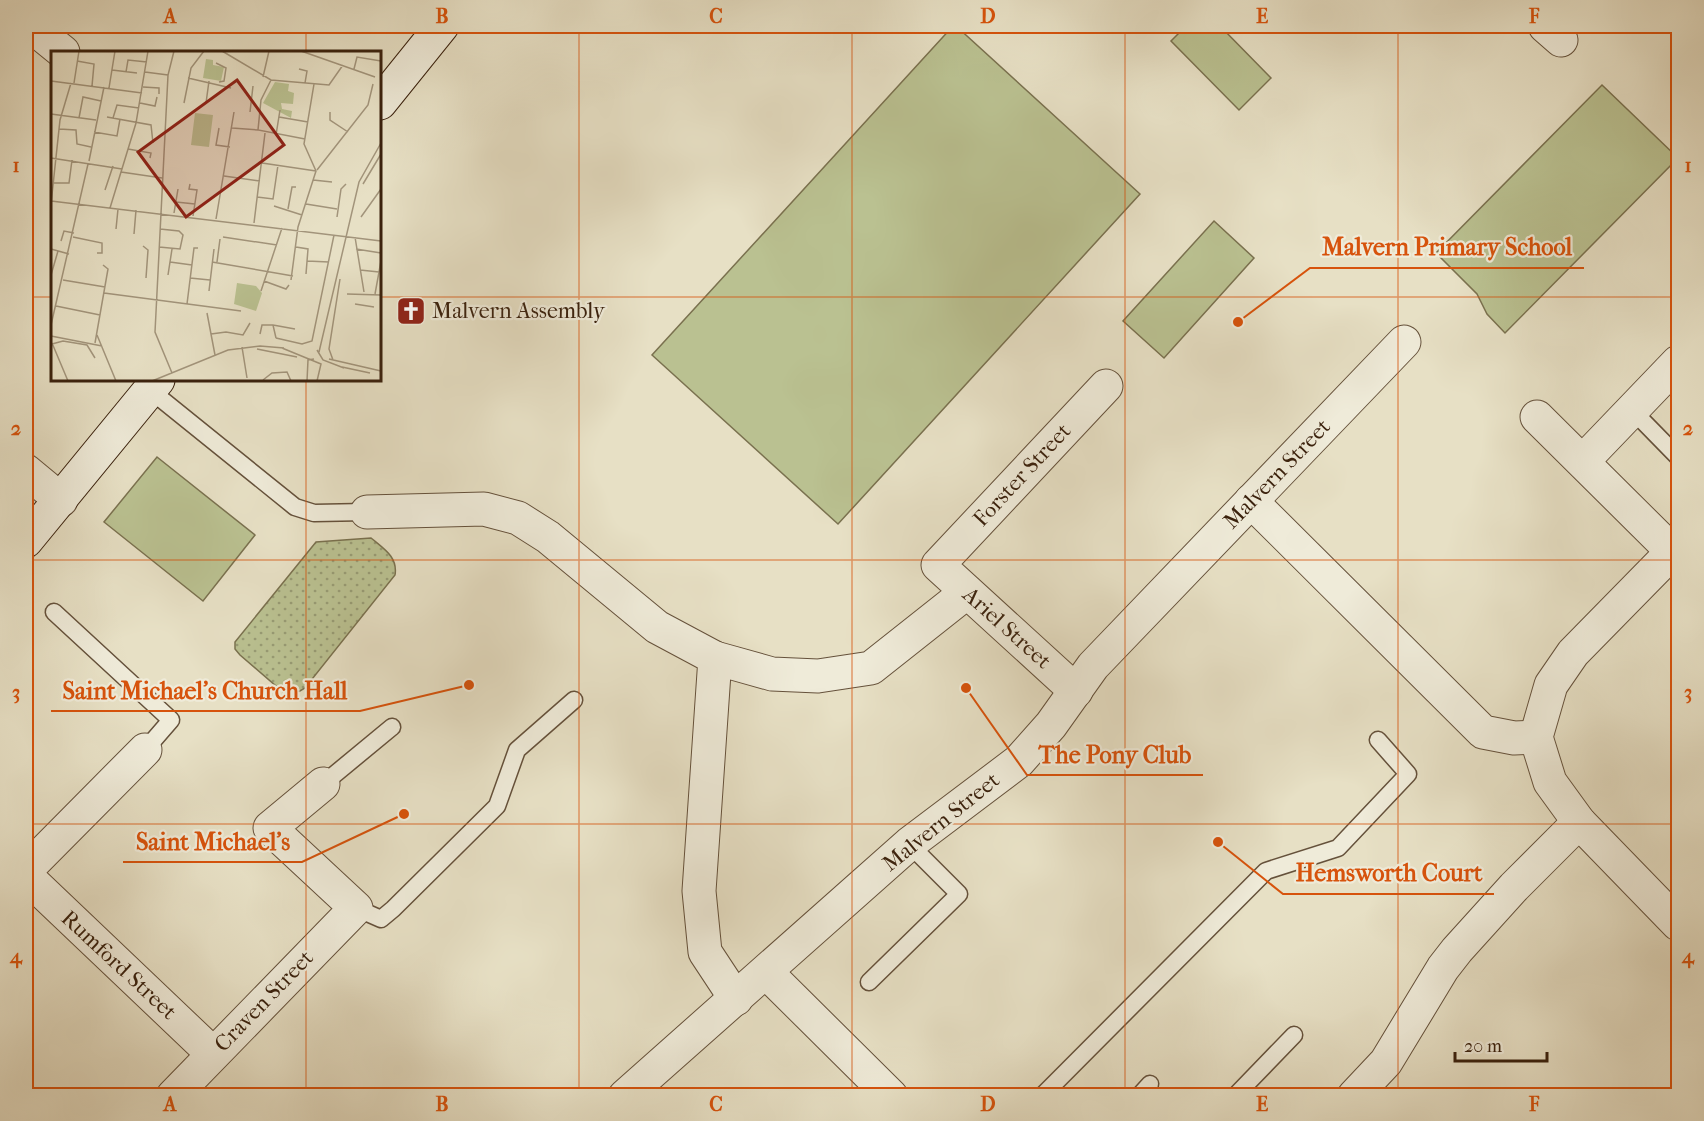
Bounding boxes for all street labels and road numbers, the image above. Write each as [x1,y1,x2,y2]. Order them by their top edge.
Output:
street label: Malvern Street [1218,414,1336,534]
street label: Forster Street [968,418,1076,532]
street label: Ariel Street [957,581,1057,674]
street label: Malvern Street [877,767,1005,877]
street label: Rumford Street [56,905,182,1025]
street label: Craven Street [209,945,319,1057]

